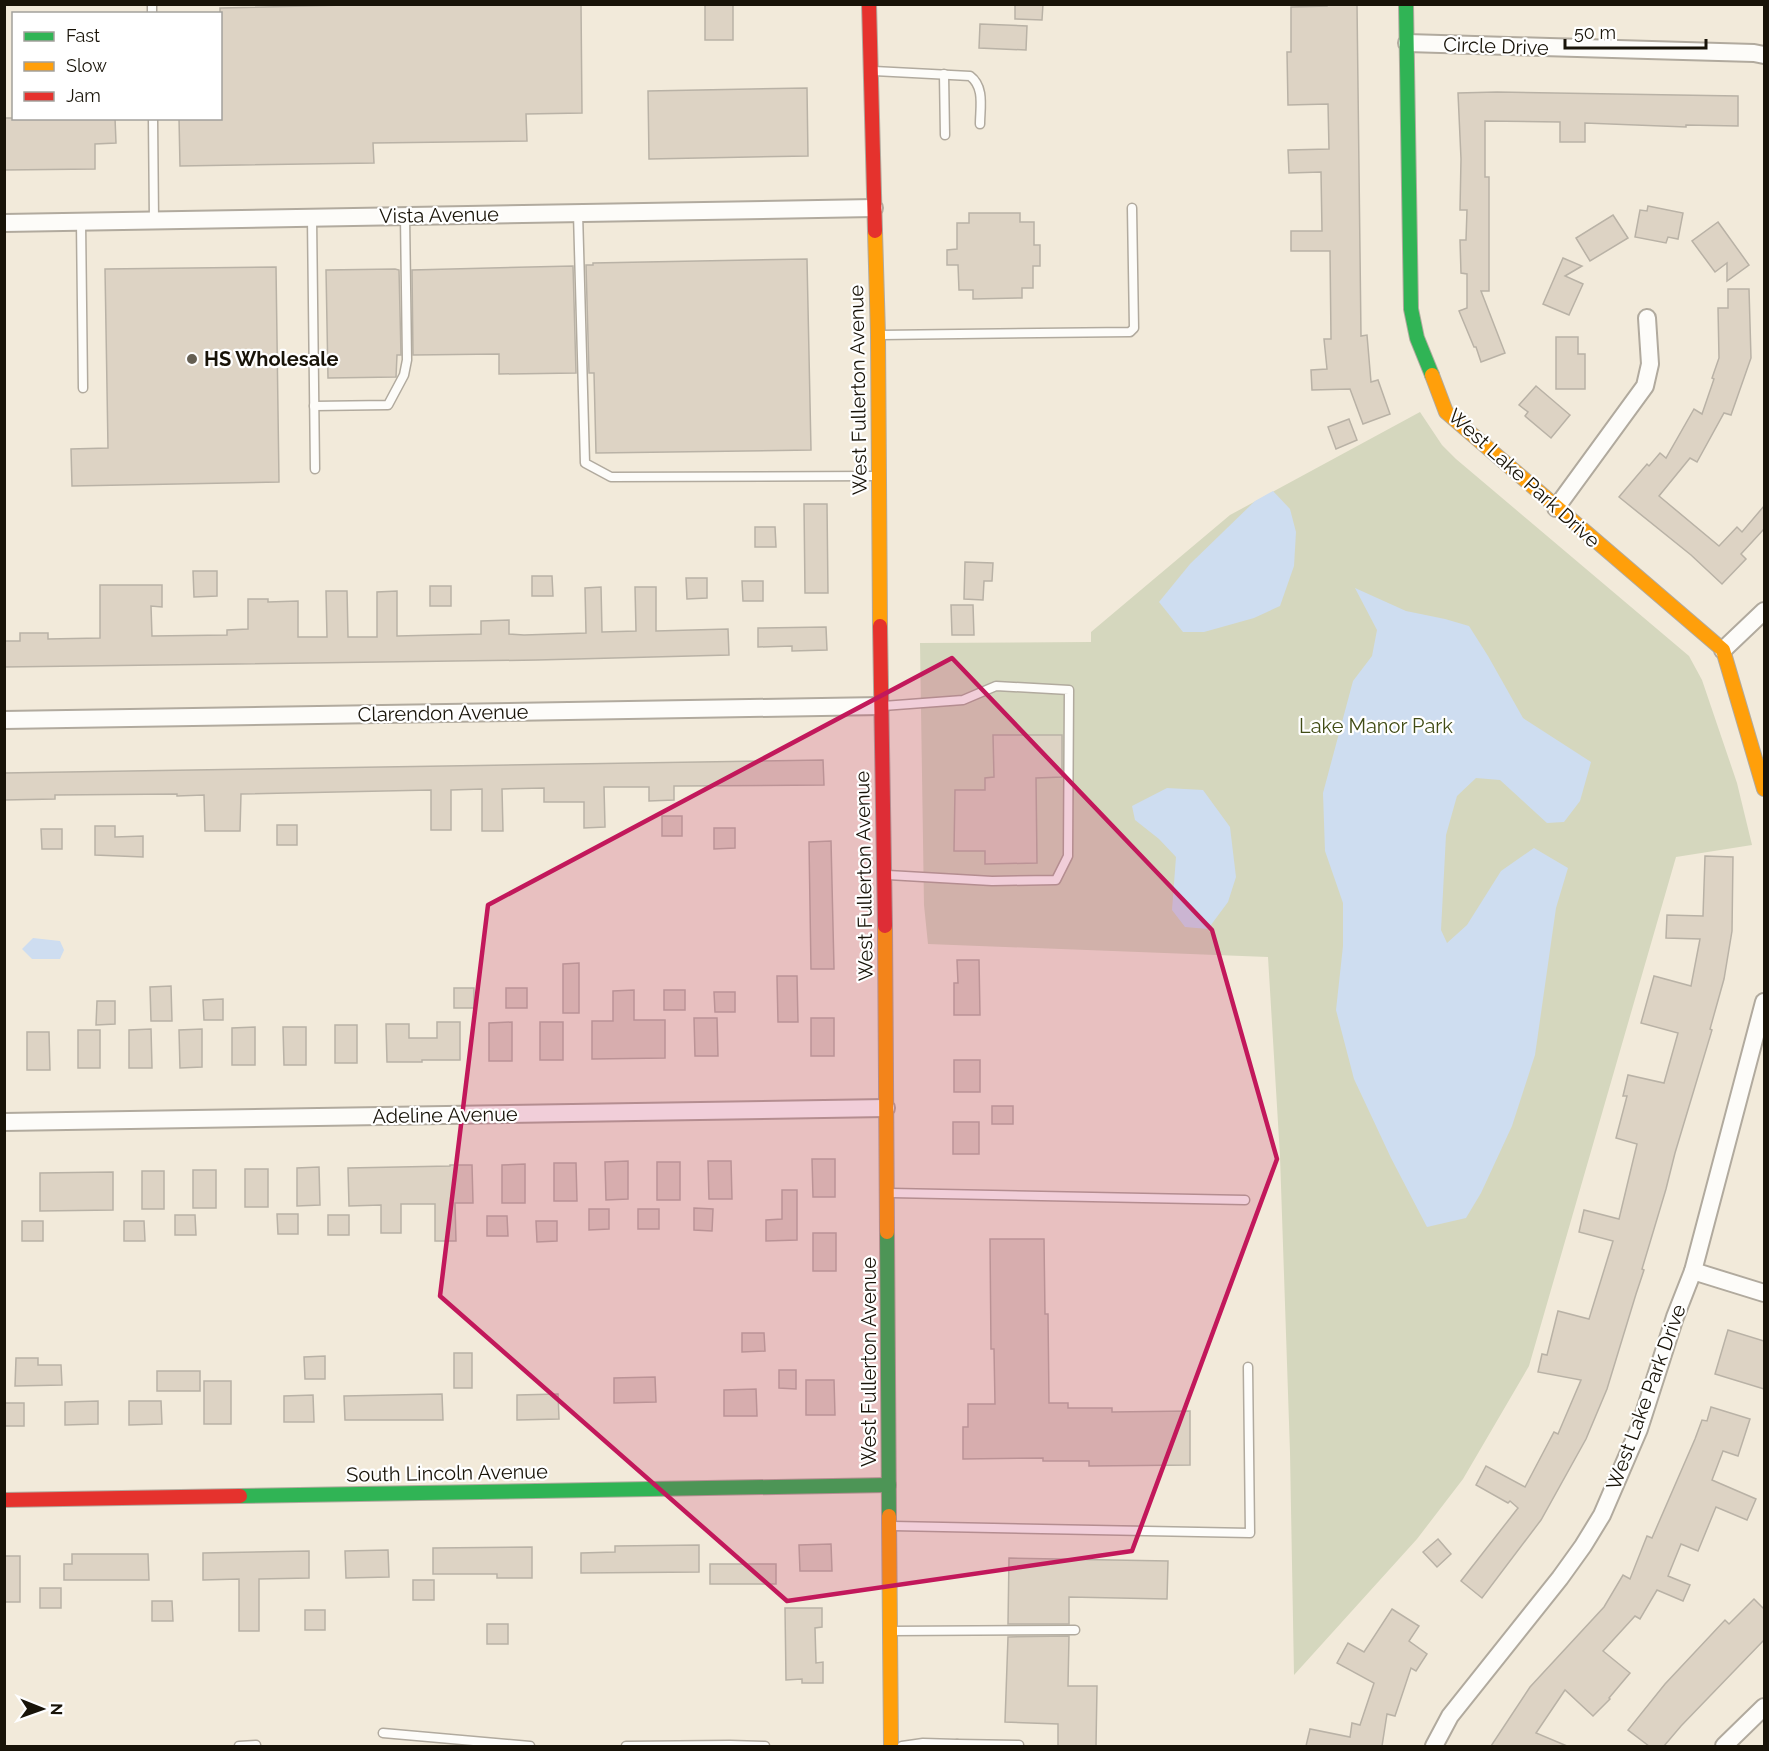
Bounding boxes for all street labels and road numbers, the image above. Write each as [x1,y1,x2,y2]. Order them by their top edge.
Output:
street label: Circle Drive [1443,32,1550,60]
street label: Vista Avenue [379,202,499,228]
street label: West Fullerton Avenue [844,284,872,495]
street label: West Lake Park Drive [1443,404,1605,553]
street label: Clarendon Avenue [357,700,529,726]
street label: West Fullerton Avenue [850,770,878,981]
street label: Adeline Avenue [372,1102,518,1128]
street label: West Fullerton Avenue [857,1257,881,1467]
street label: West Lake Park Drive [1601,1301,1691,1493]
street label: South Lincoln Avenue [346,1459,548,1487]

